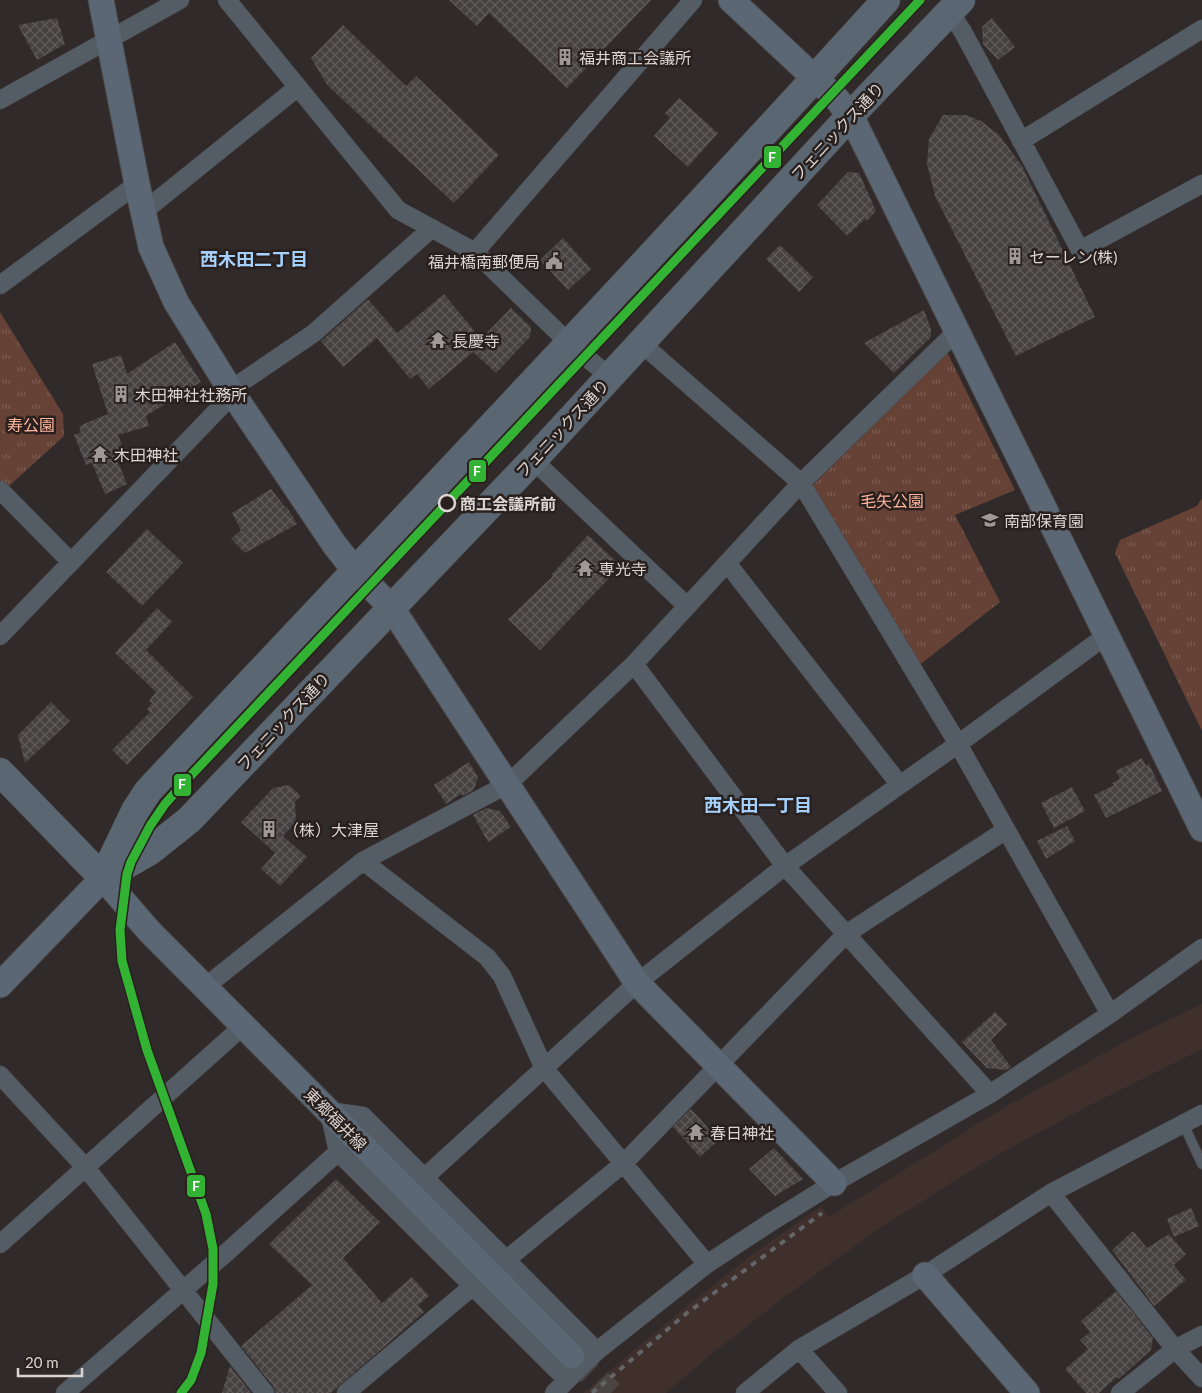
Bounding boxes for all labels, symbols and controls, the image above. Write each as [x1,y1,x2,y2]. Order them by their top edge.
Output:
building icon: 福井商工会議所 [555,47,575,67]
place label: 福井商工会議所 [579,48,691,67]
street label: フェニックス通り [787,78,887,184]
line badge: F [763,145,782,169]
text: F [768,148,776,165]
building icon: セーレン(株) [1005,246,1025,266]
place label: セーレン(株) [1029,247,1118,266]
district label: 西木田二丁目 [200,248,308,270]
public building icon: 福井橋南郵便局 [544,251,564,271]
place label: 福井橋南郵便局 [428,252,540,271]
temple icon: 長慶寺 [428,330,448,350]
place label: 長慶寺 [452,331,500,350]
street label: フェニックス通り [512,375,612,481]
building icon: 木田神社社務所 [111,384,131,404]
place label: 木田神社社務所 [135,385,247,404]
park label: 寿公園 [7,415,55,434]
temple icon: 木田神社 [90,444,110,464]
place label: 木田神社 [114,445,178,464]
line badge: F [468,459,487,483]
text: F [473,462,481,479]
park label: 毛矢公園 [860,491,924,510]
marker: 商工会議所前 [438,494,456,512]
place label: 商工会議所前 [460,494,556,513]
school or university icon: 南部保育園 [980,510,1000,530]
place label: 南部保育園 [1004,511,1084,530]
temple icon: 専光寺 [575,558,595,578]
place label: 専光寺 [599,559,647,578]
street label: フェニックス通り [233,668,333,774]
line badge: F [173,773,192,797]
text: F [178,775,186,792]
district label: 西木田一丁目 [704,794,812,816]
building icon: （株）大津屋 [259,819,279,839]
place label: （株）大津屋 [283,820,379,839]
street label: 東郷福井線 [301,1084,371,1154]
temple icon: 春日神社 [686,1122,706,1142]
place label: 春日神社 [710,1123,774,1142]
line badge: F [186,1174,206,1198]
text: F [192,1177,200,1194]
scale bar [18,1346,81,1378]
text: 20 m [25,1353,59,1371]

